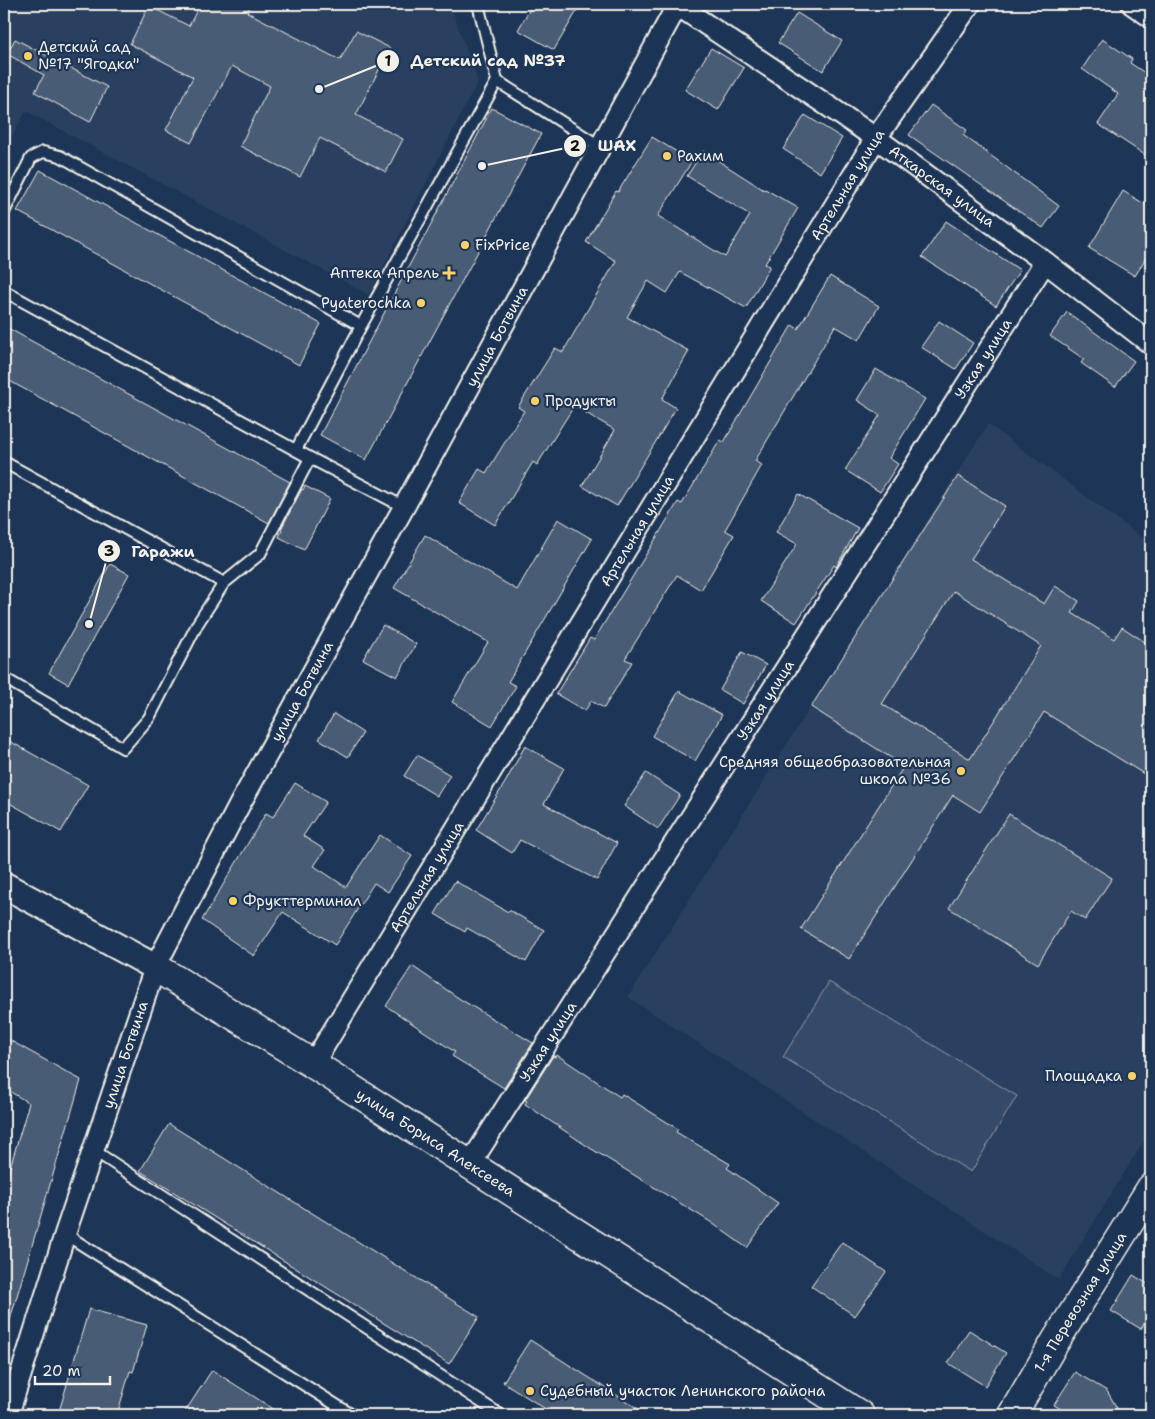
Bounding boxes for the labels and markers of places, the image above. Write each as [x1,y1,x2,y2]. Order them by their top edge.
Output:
place label: Детский сад №17 "Ягодка" [38,37,139,74]
callout: Детский сад №37 [375,45,575,76]
marker: Детский сад №17 "Ягодка" [22,50,34,62]
callout: ШАХ [563,130,646,161]
place label: Рахим [677,146,724,166]
marker: Рахим [661,150,673,162]
place label: FixPrice [475,235,530,255]
marker: FixPrice [459,239,471,251]
place label: Аптека Апрель [330,263,439,283]
marker: Аптека Апрель [443,267,455,279]
place label: Pyaterochka [321,293,412,313]
marker: Pyaterochka [415,297,427,309]
place label: Продукты [545,391,616,411]
marker: Продукты [529,395,541,407]
callout: Гаражи [97,536,205,567]
place label: Средняя общеобразовательная школа №36 [719,752,951,789]
marker: Средняя общеобразовательная школа №36 [955,765,967,777]
place label: Фрукттерминал [243,891,362,911]
marker: Фрукттерминал [227,895,239,907]
place label: Площадка [1045,1066,1123,1086]
marker: Площадка [1126,1070,1138,1082]
place label: Судебный участок Ленинского района [540,1381,826,1401]
marker: Судебный участок Ленинского района [524,1385,536,1397]

